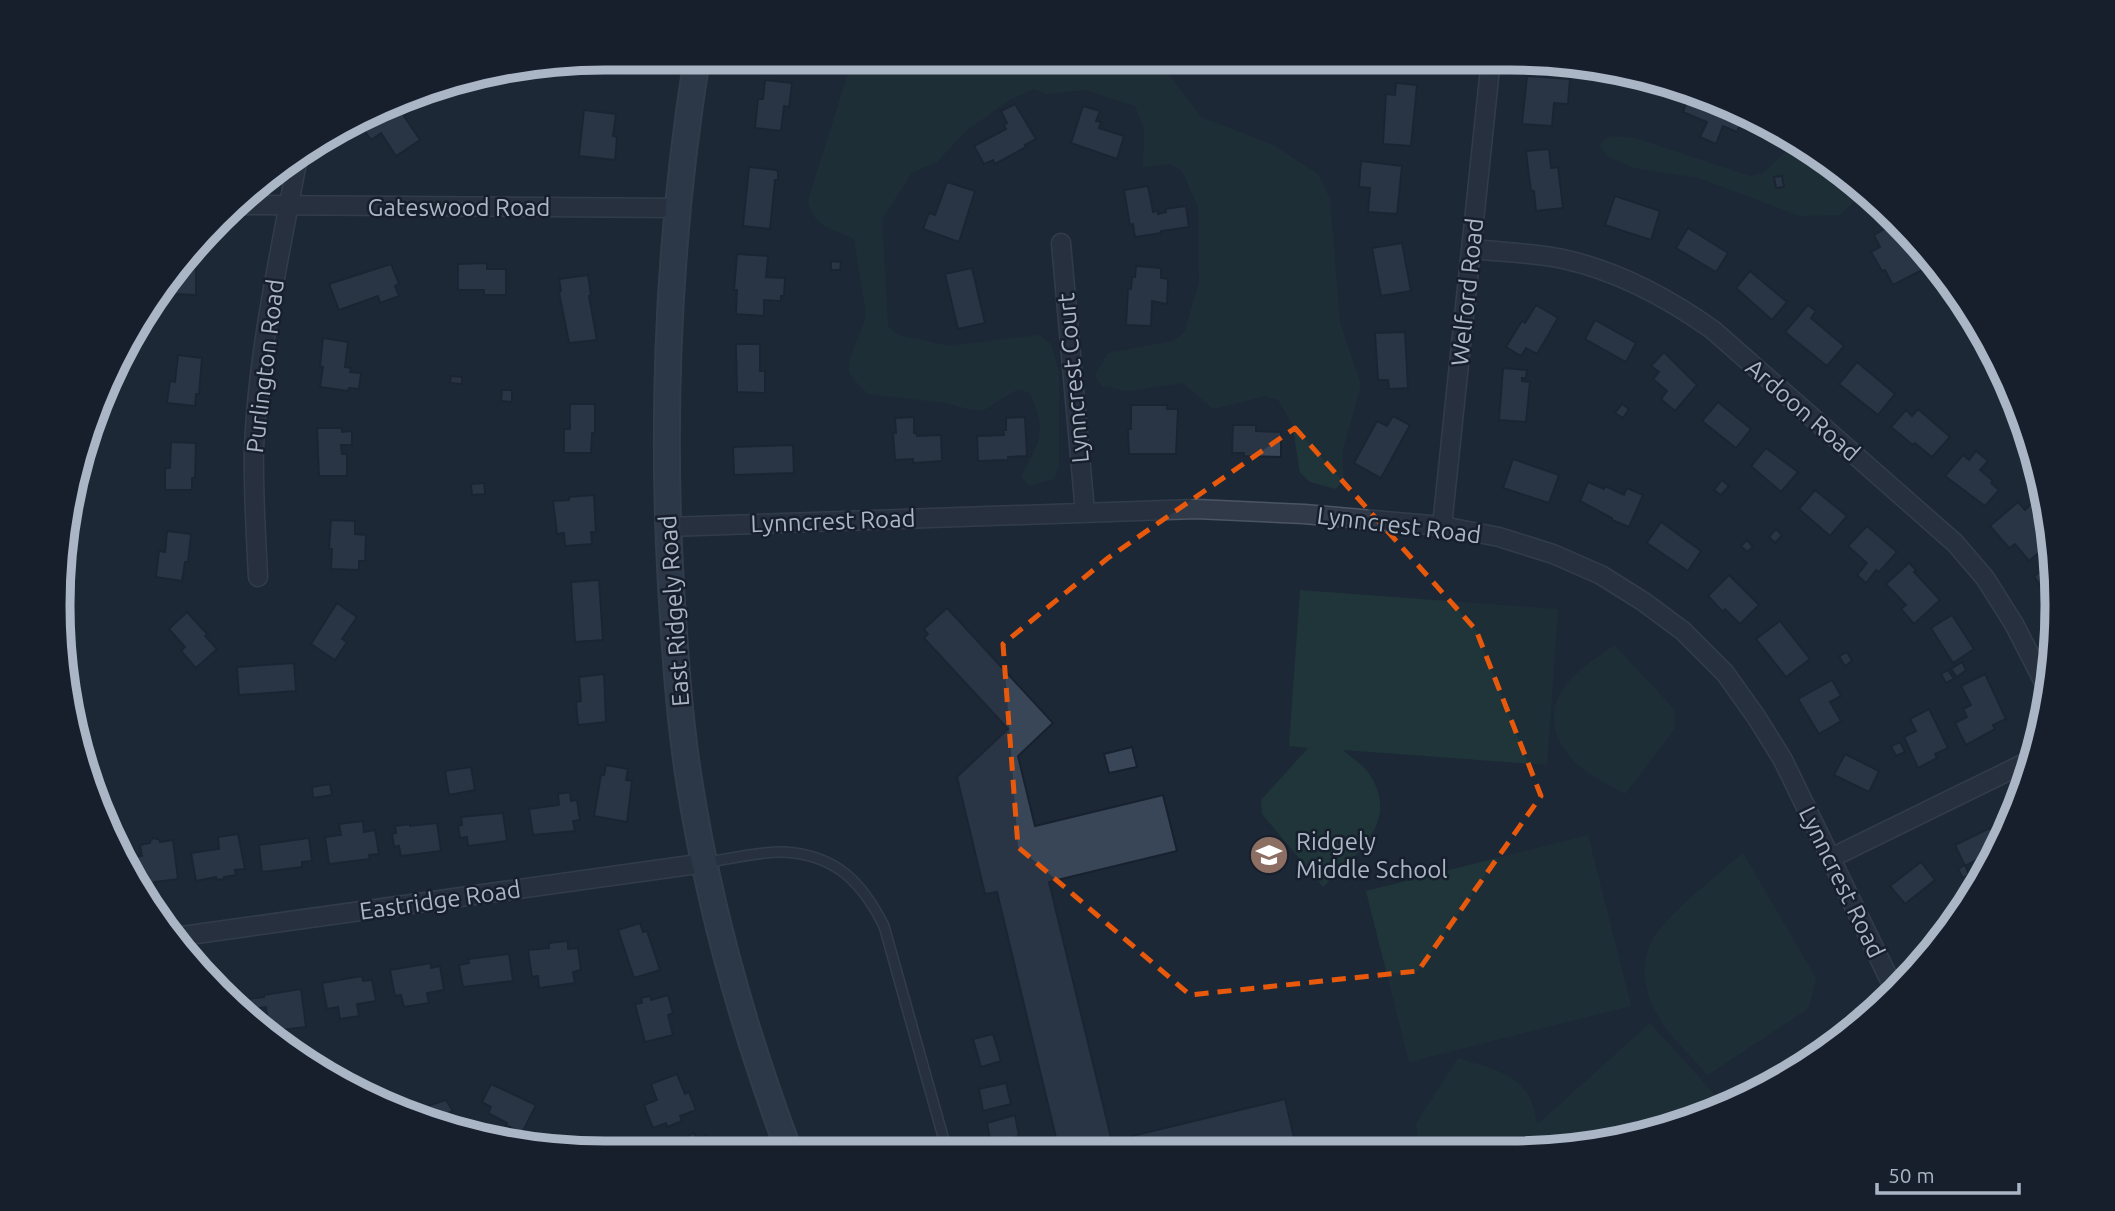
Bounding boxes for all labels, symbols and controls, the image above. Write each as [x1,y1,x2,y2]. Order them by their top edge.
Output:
street label: Gateswood Road [368,194,550,221]
street label: Welford Road [1446,217,1488,367]
street label: Purlington Road [241,278,289,454]
street label: Lynncrest Court [1052,291,1094,464]
street label: Ardoon Road [1741,353,1865,467]
street label: Lynncrest Road [1315,502,1483,548]
street label: Lynncrest Road [750,505,916,537]
street label: East Ridgely Road [654,514,694,708]
street label: Lynncrest Road [1794,802,1890,962]
place label: Ridgely Middle School [1296,828,1448,883]
school or university icon: Ridgely Middle School [1248,834,1290,876]
street label: Eastridge Road [358,875,522,925]
scale bar [1877,1152,2019,1196]
text: 50 m [1888,1163,1935,1187]

